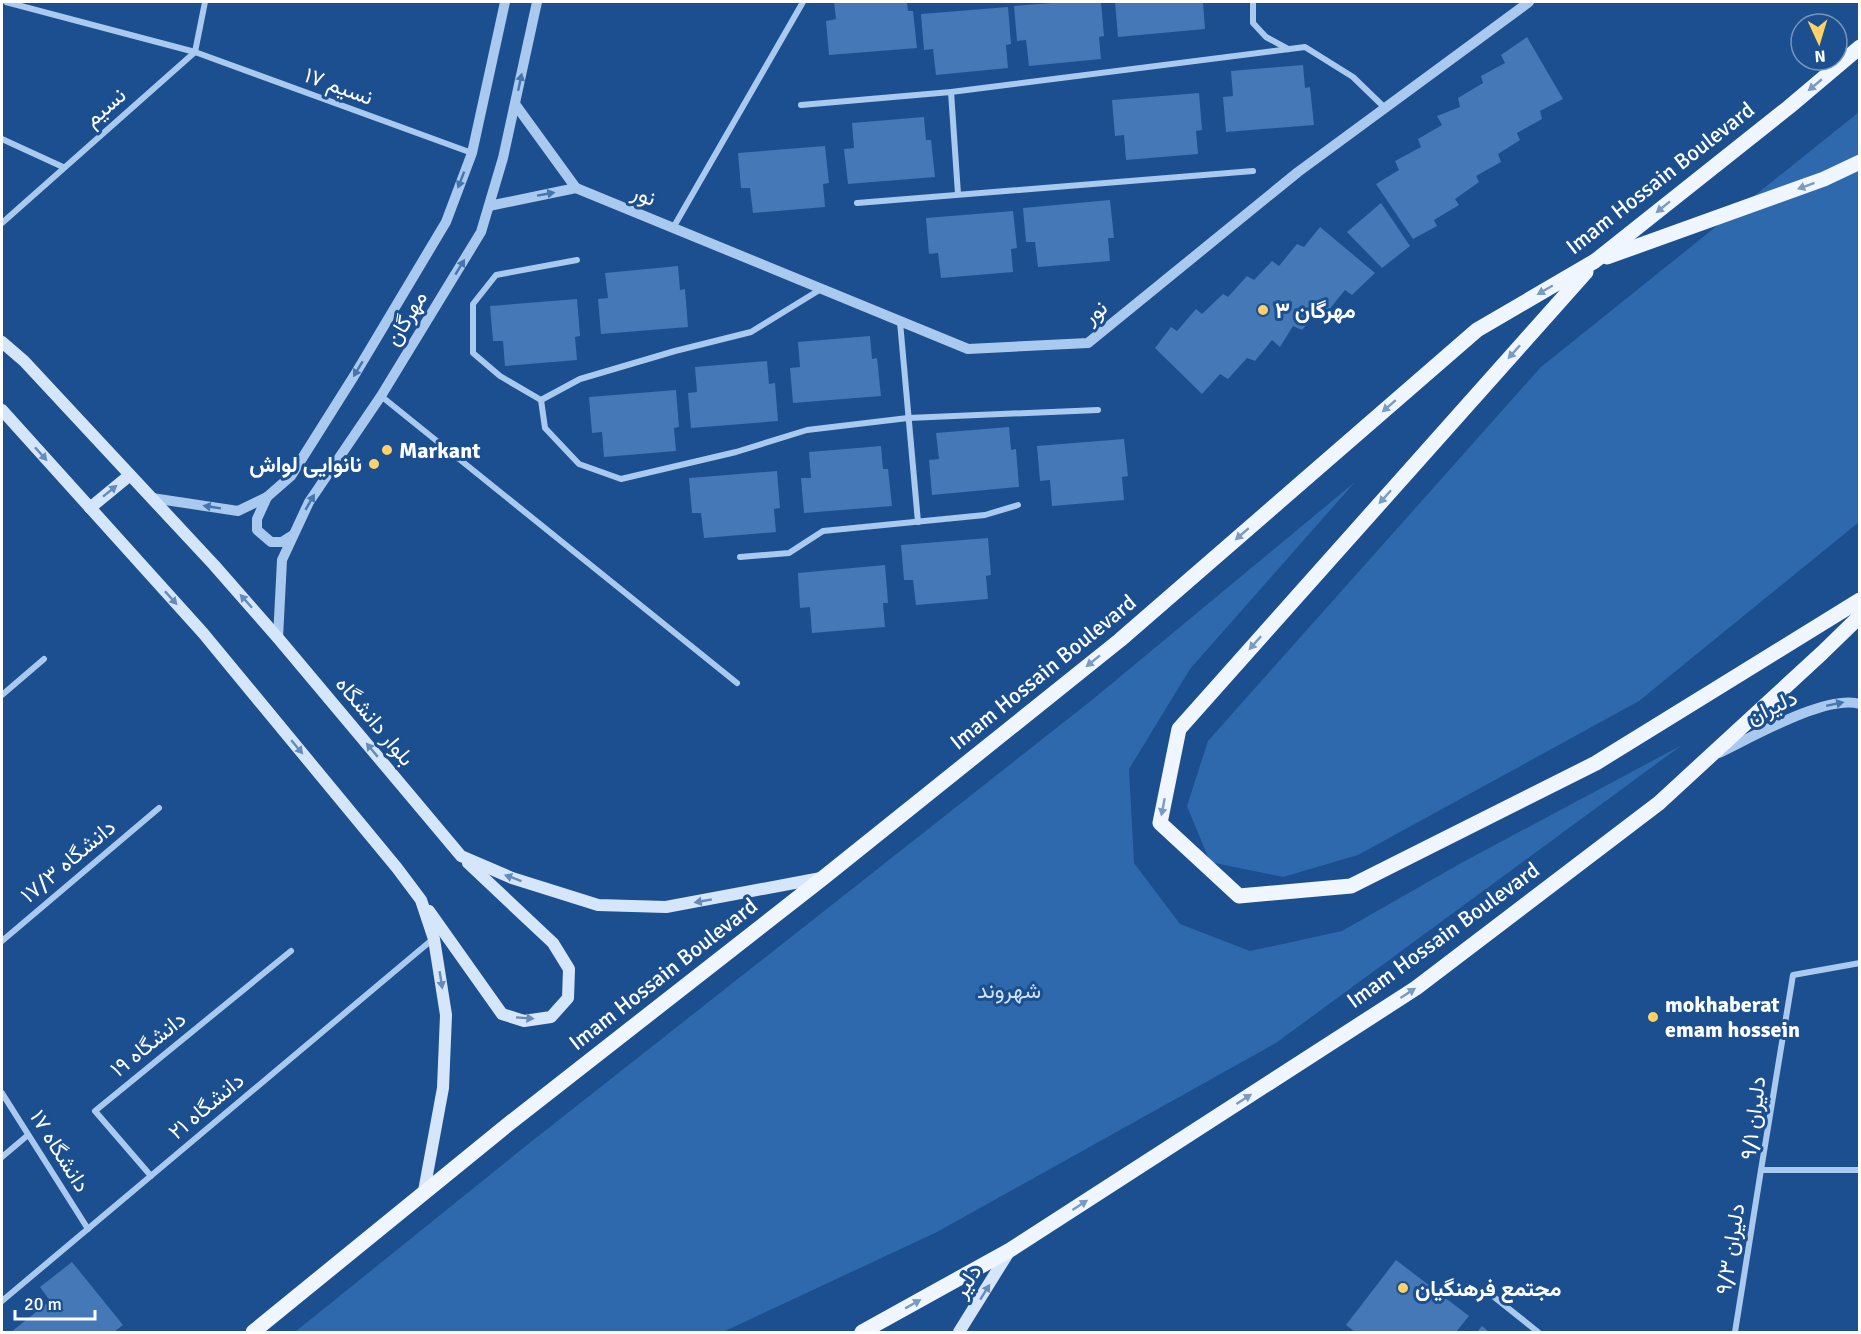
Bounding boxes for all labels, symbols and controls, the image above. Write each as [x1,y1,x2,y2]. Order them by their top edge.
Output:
north arrow [1789,12,1849,72]
text: N [1814,46,1826,66]
street label: نسیم ۱۷ [301,61,377,112]
one-way arrow [515,73,525,92]
one-way arrow [1807,78,1823,91]
street label: نسیم [78,81,132,133]
street label: Imam Hossain Boulevard [1560,96,1760,260]
one-way arrow [456,172,466,190]
street label: نور [627,178,660,212]
one-way arrow [1797,181,1815,191]
one-way arrow [537,189,556,198]
one-way arrow [1656,200,1671,213]
one-way arrow [455,258,465,275]
one-way arrow [1537,285,1553,296]
street label: مهرگان [379,286,433,350]
street label: نور [1077,294,1113,331]
place label: مهرگان ۳ [1275,297,1356,324]
marker: مهرگان ۳ [1256,303,1270,317]
one-way arrow [1508,344,1521,360]
one-way arrow [352,361,363,377]
one-way arrow [1382,399,1397,412]
place label: Markant [399,437,480,464]
marker: Markant [380,443,394,457]
one-way arrow [34,446,48,461]
place label: نانوایی لواش [249,451,362,478]
marker: نانوایی لواش [367,457,381,471]
one-way arrow [102,485,118,498]
one-way arrow [1378,490,1392,505]
one-way arrow [305,493,315,510]
one-way arrow [202,502,221,511]
one-way arrow [1234,527,1249,541]
street label: Imam Hossain Boulevard [945,589,1141,755]
one-way arrow [164,591,178,606]
one-way arrow [240,594,253,609]
one-way arrow [1249,635,1262,650]
one-way arrow [1086,654,1101,666]
street label: بلوار دانشگاه [330,671,420,771]
street label: دلیران [1742,684,1802,730]
one-way arrow [1826,699,1845,709]
one-way arrow [291,739,304,755]
one-way arrow [366,743,379,758]
one-way arrow [1158,798,1167,817]
street label: دانشگاه ۱۷/۳ [15,813,121,909]
street label: Imam Hossain Boulevard [1341,856,1545,1014]
one-way arrow [504,873,522,882]
street label: Imam Hossain Boulevard [563,892,763,1056]
one-way arrow [694,897,713,906]
one-way arrow [436,970,445,989]
park label: شهروند [977,977,1041,1004]
one-way arrow [1400,988,1416,999]
place label: mokhaberat emam hossein [1665,991,1800,1043]
street label: دانشگاه ۱۹ [105,1005,191,1083]
marker: mokhaberat emam hossein [1646,1010,1660,1024]
one-way arrow [516,1014,535,1023]
street label: دانشگاه ۲۱ [163,1067,249,1145]
street label: دلیران ۹/۱ [1735,1075,1771,1161]
one-way arrow [1236,1094,1252,1105]
street label: دانشگاه ۱۷ [24,1105,96,1197]
one-way arrow [1072,1199,1089,1210]
street label: دلیران ۹/۳ [1709,1202,1751,1296]
street label: دلیر [946,1259,987,1303]
place label: مجتمع فرهنگیان [1415,1275,1562,1303]
marker: مجتمع فرهنگیان [1396,1281,1410,1295]
scale bar [15,1283,94,1321]
one-way arrow [979,1284,990,1300]
text: 20 m [24,1293,62,1315]
one-way arrow [905,1299,922,1309]

